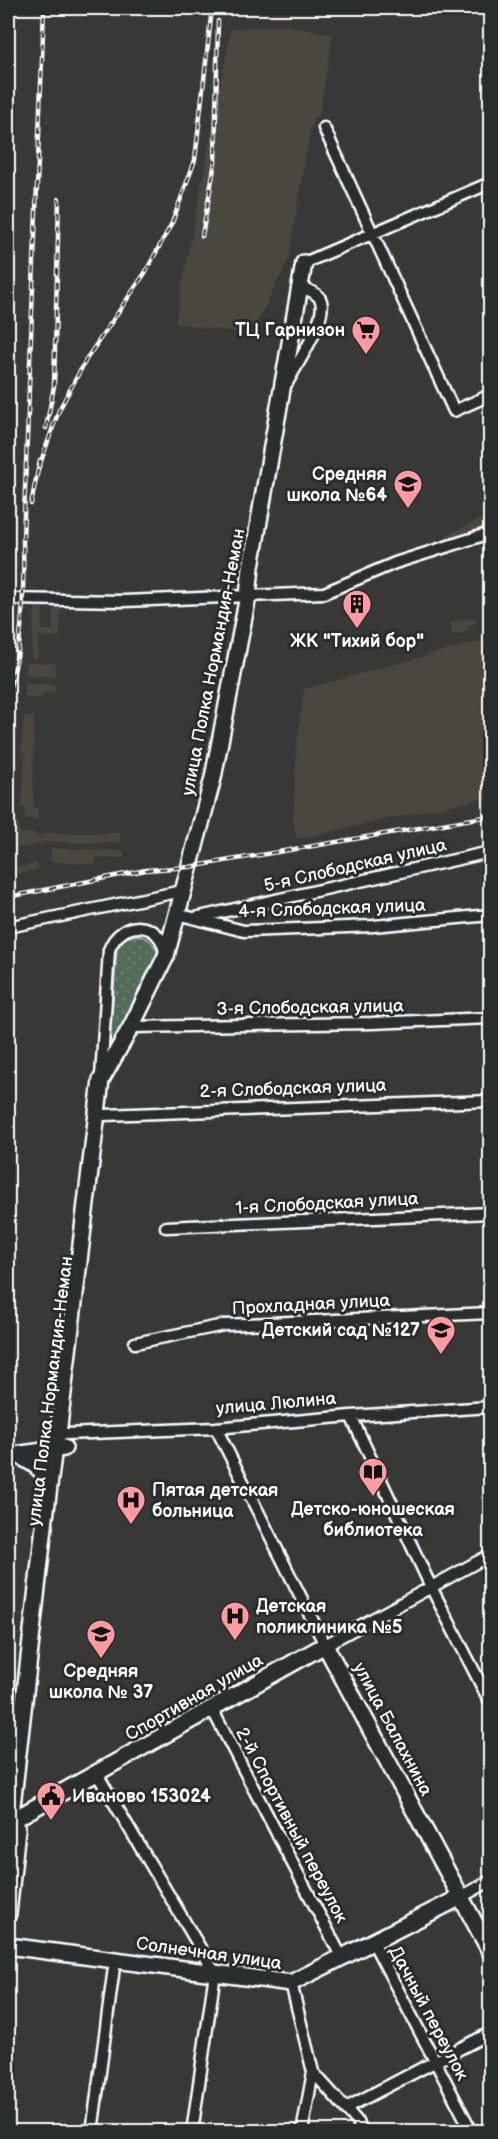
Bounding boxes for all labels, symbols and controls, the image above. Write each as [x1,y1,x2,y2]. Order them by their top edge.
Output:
supermarket icon: ТЦ Гарнизон [350,314,382,356]
place label: ТЦ Гарнизон [235,320,345,341]
place label: Средняя школа №64 [286,464,387,506]
school or university icon: Средняя школа №64 [392,468,424,510]
street label: улица Полка Нормандия-Неман [177,527,250,797]
building icon: ЖК "Тихий бор" [341,588,373,630]
place label: ЖК "Тихий бор" [290,631,424,652]
street label: 5-я Слободская улица [262,834,449,897]
street label: 4-я Слободская улица [238,895,426,922]
street label: 3-я Слободская улица [216,995,404,1020]
street label: 2-я Слободская улица [199,1075,387,1102]
street label: 1-я Слободская улица [235,1188,419,1219]
street label: улица Полка Нормандия-Неман [24,1255,77,1527]
street label: Прохладная улица [231,1290,391,1319]
school or university icon: Детский сад №127 [425,1314,457,1356]
place label: Детский сад №127 [262,1320,420,1341]
street label: улица Люлина [215,1388,337,1419]
library icon: Детско-юношеская библиотека [357,1456,389,1498]
place label: Пятая детская больница [152,1480,279,1522]
hospital icon: Пятая детская больница [115,1484,147,1526]
place label: Детско-юношеская библиотека [291,1499,455,1541]
place label: Детская поликлиника №5 [256,1596,402,1638]
hospital icon: Детская поликлиника №5 [219,1600,251,1642]
school or university icon: Средняя школа № 37 [85,1618,117,1660]
street label: Спортивная улица [122,1649,267,1745]
street label: улица Балахнина [349,1659,437,1800]
place label: Средняя школа № 37 [49,1661,153,1703]
street label: 2-й Спортивный переулок [231,1724,352,1927]
public building icon: Иваново 153024 [35,1780,67,1822]
place label: Иваново 153024 [72,1786,211,1807]
street label: Солнечная улица [135,1933,283,1974]
street label: Дачный переулок [384,1942,473,2084]

